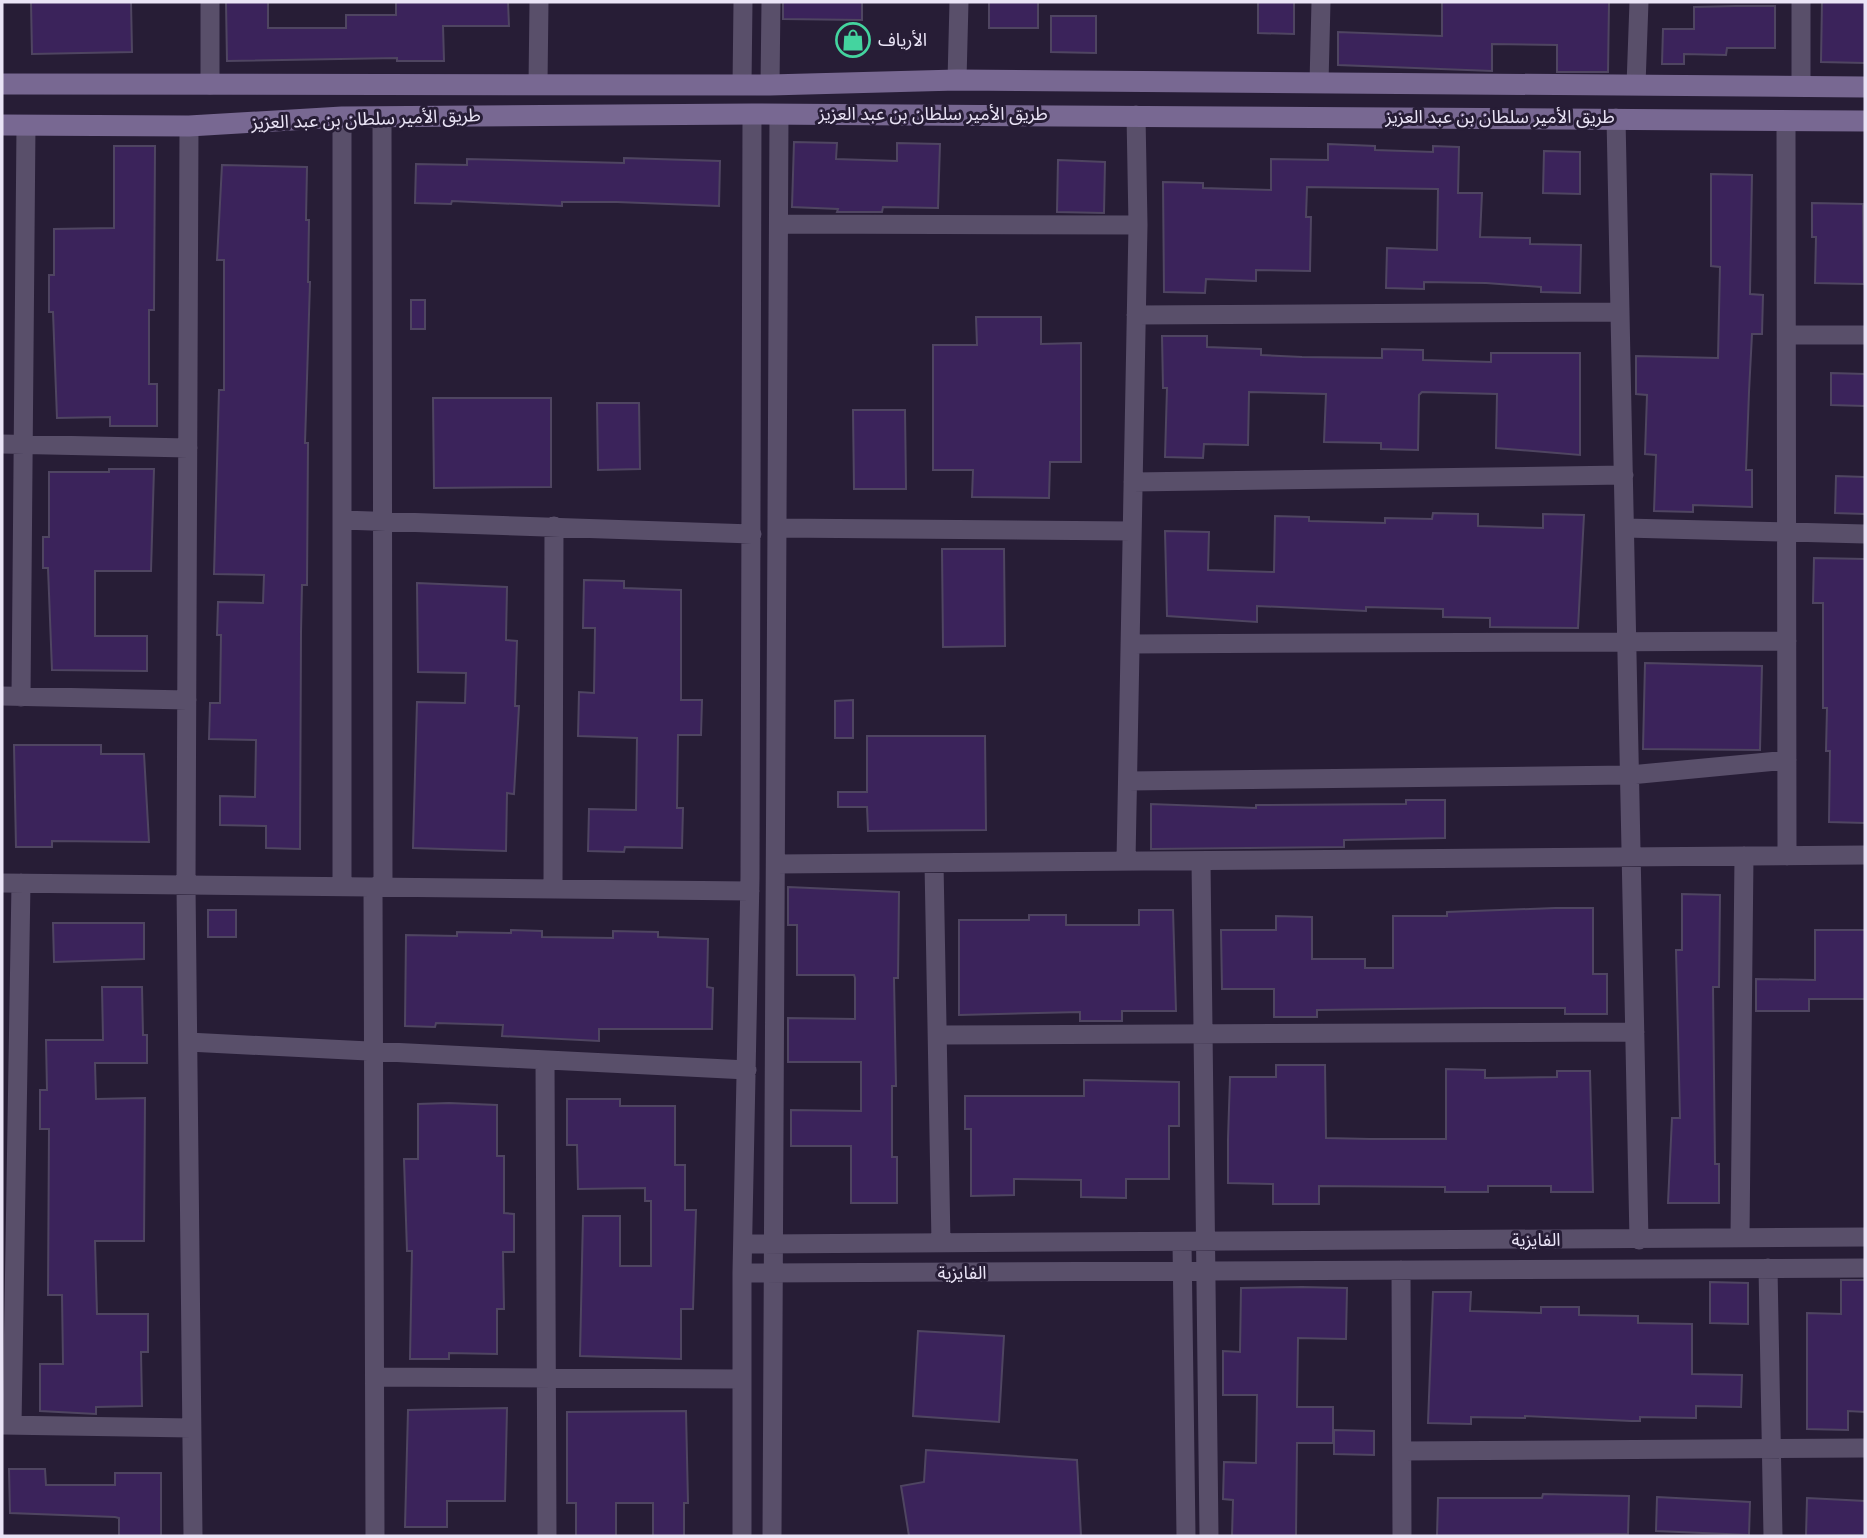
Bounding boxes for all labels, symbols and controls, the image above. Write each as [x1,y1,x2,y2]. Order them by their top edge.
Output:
shop icon: الأرياف [834,21,872,59]
place label: الأرياف [878,28,927,51]
street label: طريق الأمير سلطان بن عبد العزيز [817,102,1048,125]
street label: طريق الأمير سلطان بن عبد العزيز [250,103,481,134]
street label: طريق الأمير سلطان بن عبد العزيز [1384,105,1615,128]
street label: الفايزية [1511,1228,1561,1251]
street label: الفايزية [937,1261,987,1284]

